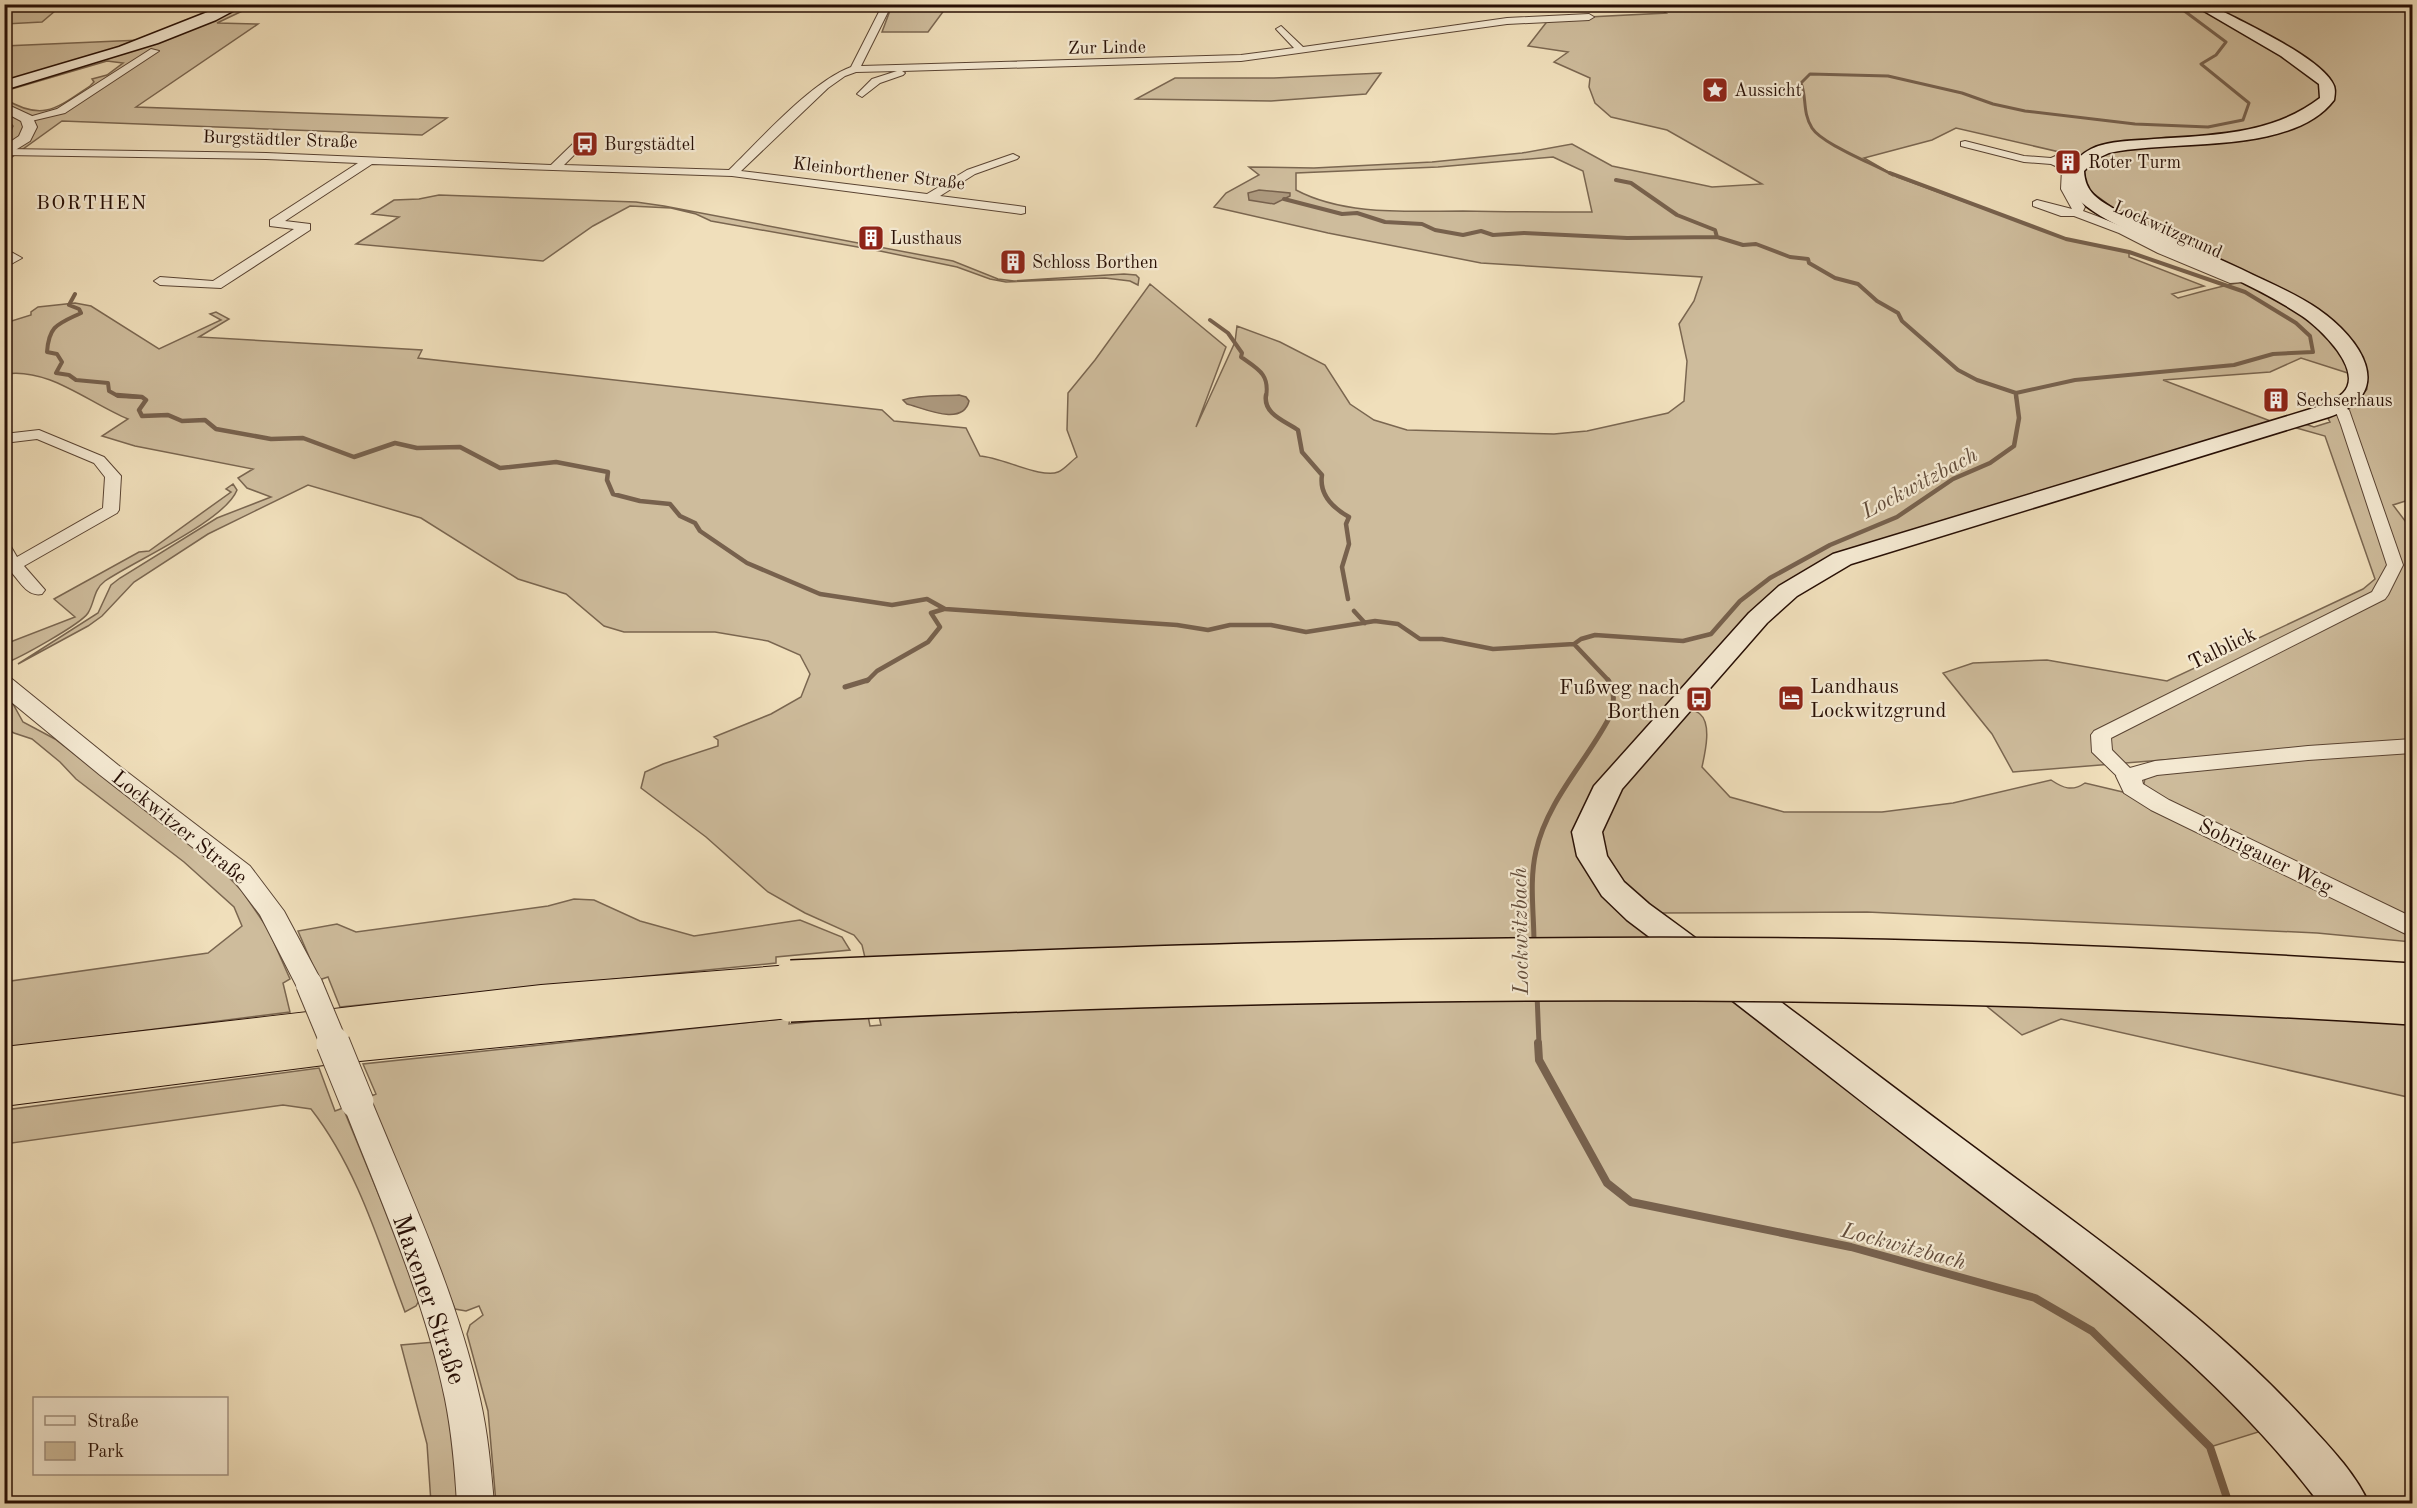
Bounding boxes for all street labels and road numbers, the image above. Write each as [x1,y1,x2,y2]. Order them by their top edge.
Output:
street label: Zur Linde [1068,38,1146,58]
street label: Burgstädtler Straße [202,128,358,152]
street label: Kleinborthener Straße [792,155,966,193]
street label: Lockwitzgrund [2110,198,2225,262]
street label: Talblick [2186,624,2260,675]
street label: Lockwitzer Straße [107,767,251,889]
street label: Sobrigauer Weg [2195,816,2337,899]
street label: Maxener Straße [387,1211,469,1388]

